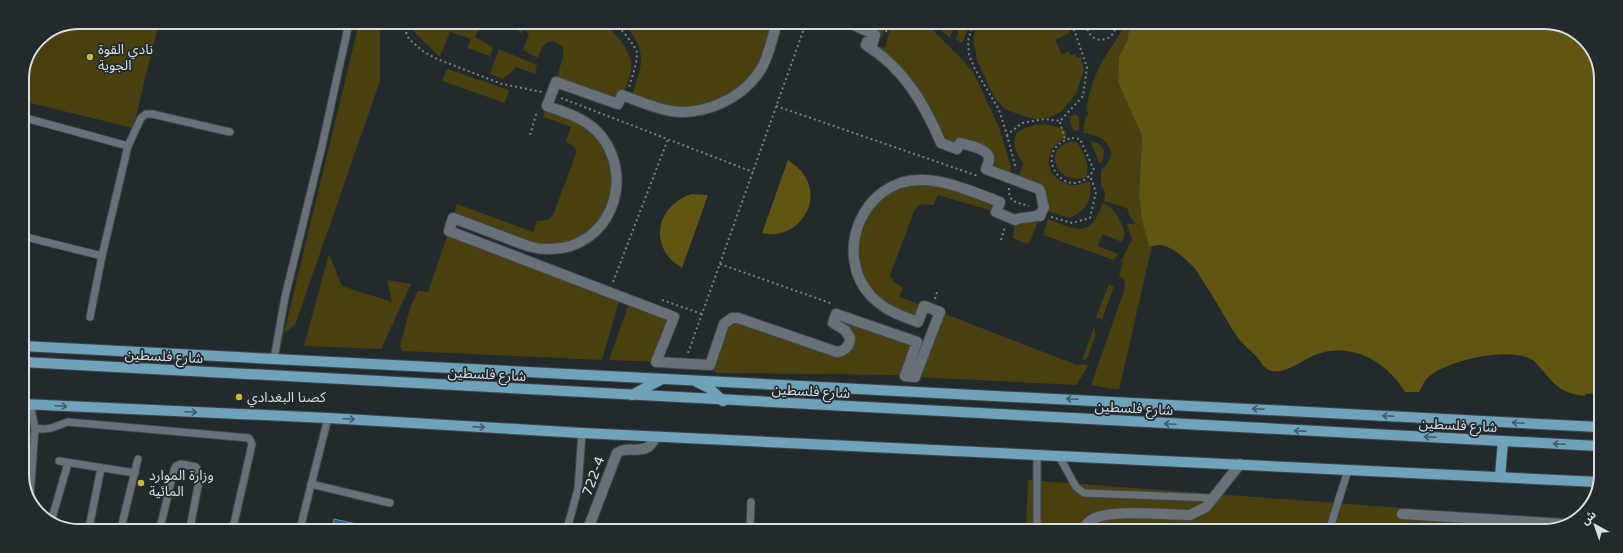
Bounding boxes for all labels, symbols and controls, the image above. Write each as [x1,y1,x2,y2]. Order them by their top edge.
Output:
place label: نادي القوة الجوية [98,41,153,74]
marker: نادي القوة الجوية [85,52,95,62]
street label: شارع فلسطين [124,346,204,369]
street label: شارع فلسطين [447,364,527,387]
street label: شارع فلسطين [771,381,851,404]
place label: كصنا البغدادي [247,389,326,408]
marker: كصنا البغدادي [234,392,244,402]
one-way arrow [1066,396,1079,403]
street label: شارع فلسطين [1094,398,1174,421]
one-way arrow [54,402,67,409]
one-way arrow [1252,406,1265,413]
one-way arrow [184,408,197,415]
one-way arrow [1382,412,1395,420]
street label: شارع فلسطين [1418,415,1498,438]
one-way arrow [342,416,355,423]
one-way arrow [1512,419,1525,426]
one-way arrow [1164,420,1177,428]
one-way arrow [472,423,485,431]
one-way arrow [1294,427,1307,434]
one-way arrow [1424,434,1437,441]
one-way arrow [1553,441,1566,448]
street label: 722-4 [578,454,609,498]
place label: وزارة الموارد المائية [149,467,214,500]
marker: وزارة الموارد المائية [136,478,146,488]
north arrow [1575,505,1615,545]
text: ش [1579,508,1599,528]

